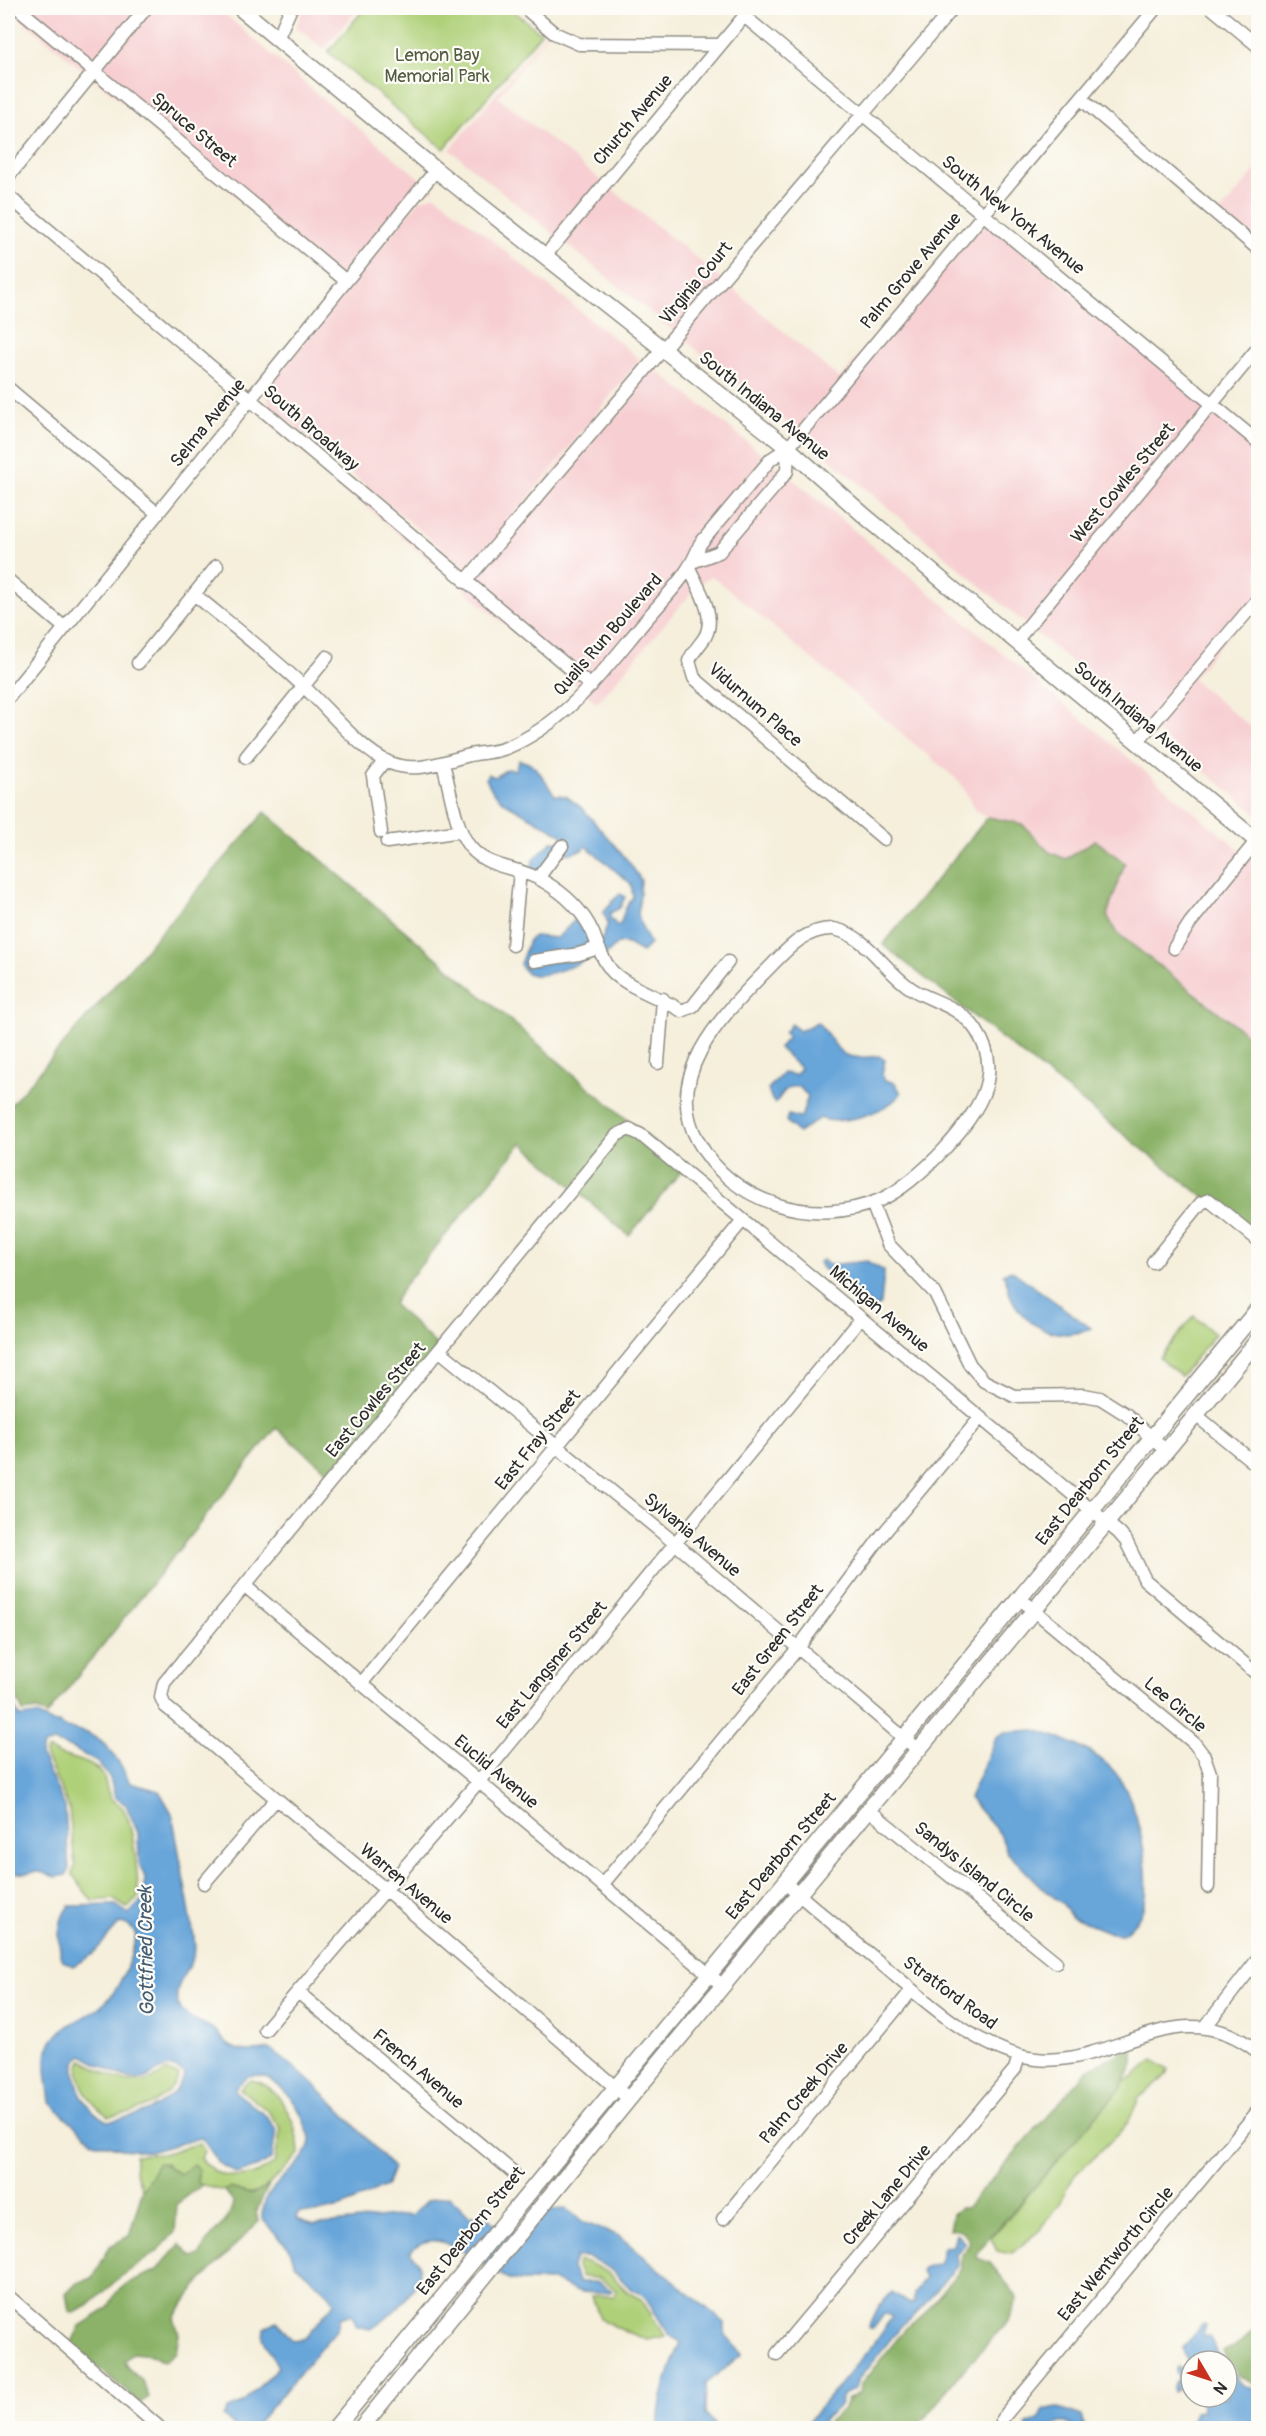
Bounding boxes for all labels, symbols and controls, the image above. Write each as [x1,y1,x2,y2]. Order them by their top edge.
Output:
park label: Lemon Bay Memorial Park [384,44,490,88]
street label: Church Avenue [588,70,678,170]
street label: Spruce Street [146,87,242,173]
street label: South New York Avenue [937,150,1089,280]
street label: Palm Grove Avenue [855,208,967,334]
street label: Virginia Court [655,236,738,329]
street label: South Indiana Avenue [694,346,834,466]
street label: Selma Avenue [165,374,251,472]
street label: South Broadway [258,380,364,476]
street label: West Cowles Street [1066,418,1181,548]
street label: Quails Run Boulevard [549,569,667,701]
street label: South Indiana Avenue [1069,656,1207,778]
street label: Vidurnum Place [703,658,807,752]
street label: Michigan Avenue [824,1261,934,1358]
street label: East Cowles Street [321,1337,431,1462]
street label: East Fray Street [490,1384,586,1495]
street label: East Dearborn Street [1031,1411,1150,1550]
street label: Sylvania Avenue [639,1488,745,1582]
street label: East Green Street [727,1579,829,1700]
street label: East Langsner Street [492,1596,613,1734]
street label: Lee Circle [1139,1672,1211,1738]
street label: Euclid Avenue [449,1730,543,1814]
street label: East Dearborn Street [721,1787,842,1925]
street label: Sandys Island Circle [909,1816,1039,1928]
street label: Warren Avenue [355,1838,457,1930]
water label: Gottfried Creek [132,1884,160,2016]
street label: Stratford Road [898,1951,1002,2035]
street label: French Avenue [368,2024,469,2114]
street label: Palm Creek Drive [755,2037,854,2149]
street label: Creek Lane Drive [838,2139,936,2251]
street label: East Dearborn Street [412,2161,531,2300]
street label: East Wentworth Circle [1053,2182,1179,2326]
north arrow [1179,2349,1239,2409]
text: N [1209,2377,1231,2398]

